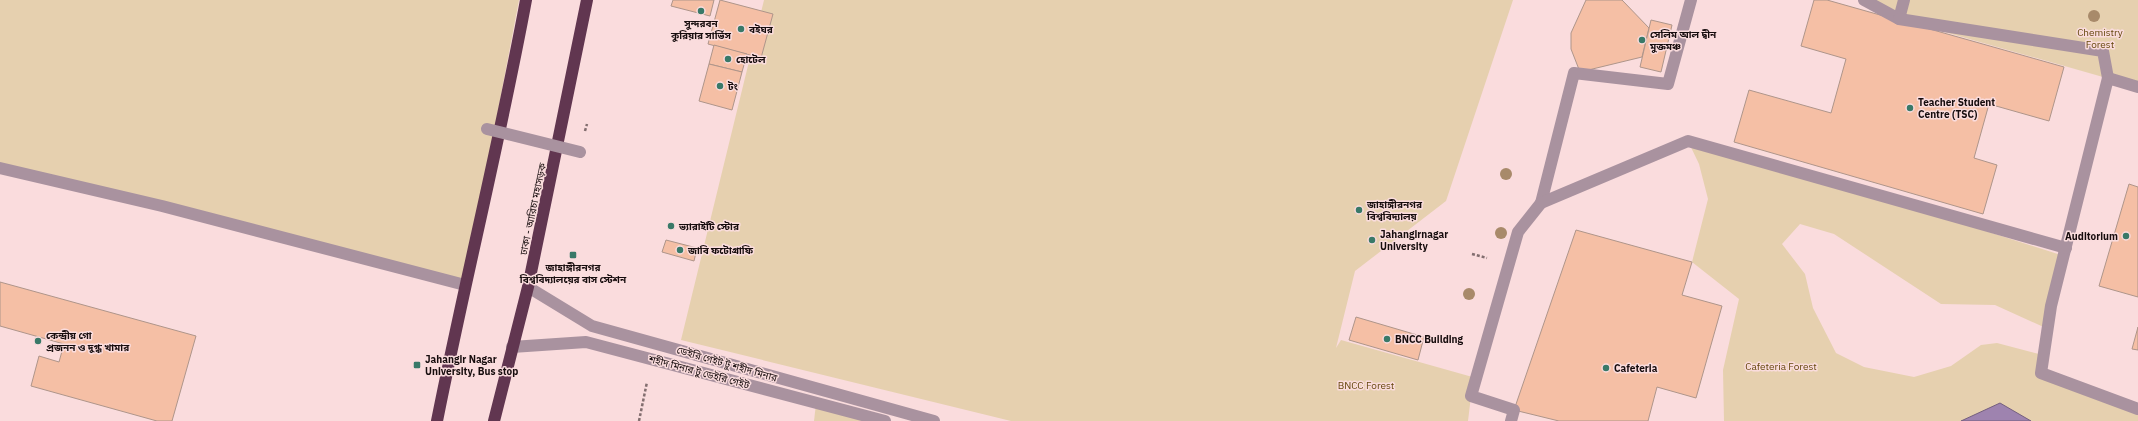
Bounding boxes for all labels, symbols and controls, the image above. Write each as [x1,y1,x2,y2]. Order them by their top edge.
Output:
marker: সুন্দরবন কুরিয়ার সার্ভিস [696,6,706,16]
place label: সুন্দরবন কুরিয়ার সার্ভিস [670,17,732,42]
place label: বইঘর [748,23,774,36]
marker: বইঘর [736,24,746,34]
park label: Chemistry Forest [2077,26,2123,51]
place label: সেলিম আল দ্বীন মুক্তমঞ্চ [1649,28,1717,53]
marker: সেলিম আল দ্বীন মুক্তমঞ্চ [1637,35,1647,45]
place label: হোটেল [736,53,766,66]
marker: হোটেল [723,54,733,64]
place label: টং [727,80,739,93]
marker: টং [715,81,725,91]
place label: Teacher Student Centre (TSC) [1918,96,1995,121]
marker: Teacher Student Centre (TSC) [1905,103,1915,113]
street label: ঢাকা - আরিচা মহাসড়ক [517,161,549,257]
place label: জাহাঙ্গীরনগর বিশ্ববিদ্যালয় [1366,198,1423,223]
marker: জাহাঙ্গীরনগর বিশ্ববিদ্যালয় [1354,205,1364,215]
place label: ভ্যারাইটি স্টোর [678,220,740,233]
marker: ভ্যারাইটি স্টোর [666,221,676,231]
place label: Jahangirnagar University [1380,228,1448,253]
place label: Auditorium [2065,230,2118,243]
marker: Auditorium [2121,231,2131,241]
marker: Jahangirnagar University [1367,235,1377,245]
place label: জাবি ফটোগ্রাফি [687,244,754,257]
marker: জাবি ফটোগ্রাফি [675,245,685,255]
marker: জাহাঙ্গীরনগর বিশ্ববিদ্যালয়ের বাস স্টেশন [568,250,578,260]
place label: জাহাঙ্গীরনগর বিশ্ববিদ্যালয়ের বাস স্টেশন [519,261,627,286]
place label: কেন্দ্রীয় গো প্রজনন ও দুগ্ধ খামার [46,329,130,354]
place label: BNCC Building [1395,333,1464,346]
marker: BNCC Building [1382,334,1392,344]
marker: কেন্দ্রীয় গো প্রজনন ও দুগ্ধ খামার [33,336,43,346]
street label: ডেইরি গেইট টু শহীদ মিনার [675,343,780,385]
street label: শহীদ মিনার টু ডেইরি গেইট [646,352,751,392]
place label: Jahangir Nagar University, Bus stop [425,353,518,378]
marker: Jahangir Nagar University, Bus stop [412,360,422,370]
park label: Cafeteria Forest [1745,360,1817,373]
place label: Cafeteria [1614,362,1658,375]
marker: Cafeteria [1601,363,1611,373]
park label: BNCC Forest [1338,379,1395,392]

